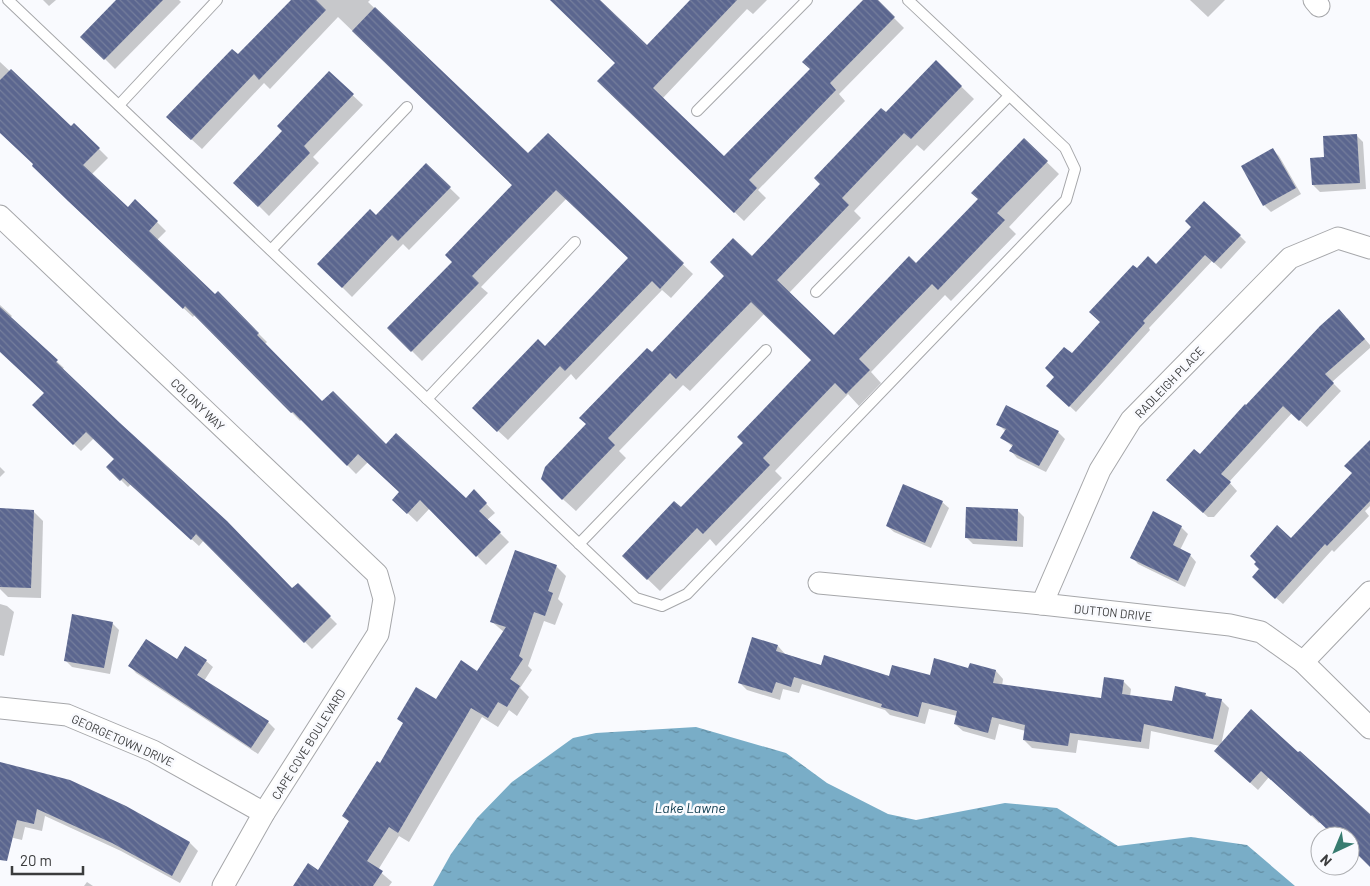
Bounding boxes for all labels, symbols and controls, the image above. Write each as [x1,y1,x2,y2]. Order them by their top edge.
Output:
street label: RADLEIGH PLACE [1132,344,1206,420]
street label: COLONY WAY [168,375,228,433]
street label: DUTTON DRIVE [1073,601,1153,623]
street label: CAPE COVE BOULEVARD [268,686,348,802]
street label: GEORGETOWN DRIVE [70,711,176,769]
water label: Lake Lawne [655,799,726,816]
north arrow [1310,826,1360,876]
scale bar [12,844,84,876]
text: 20 m [20,851,52,869]
text: N [1316,851,1335,870]

